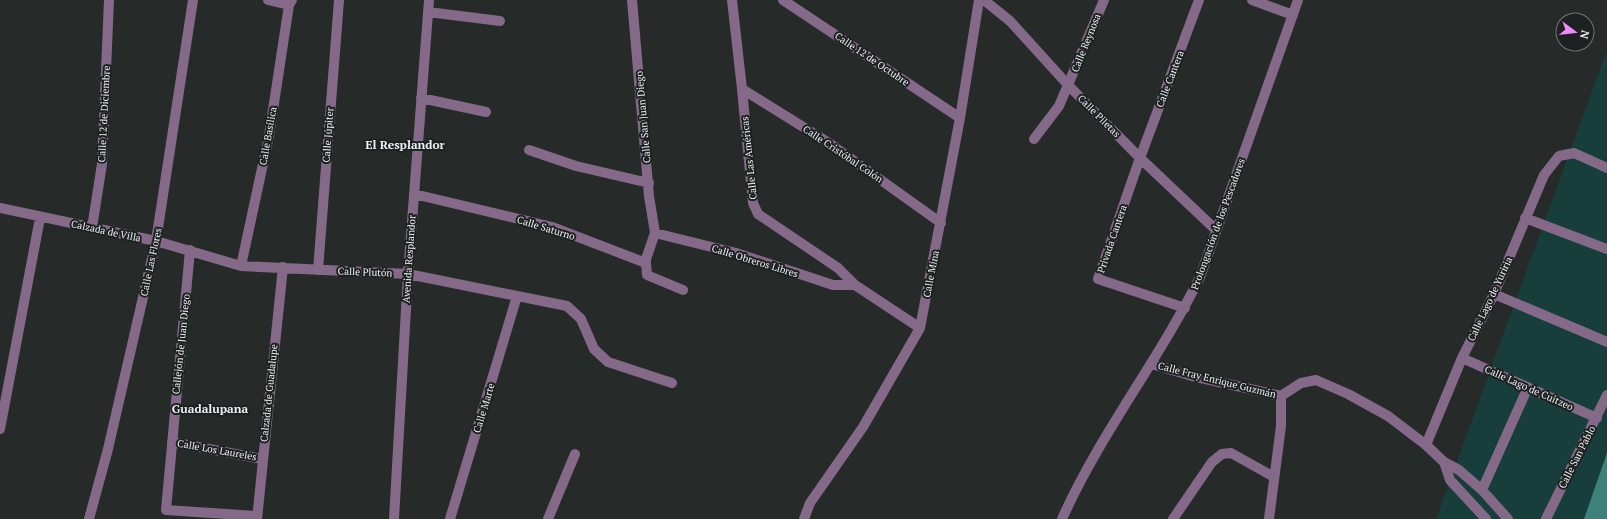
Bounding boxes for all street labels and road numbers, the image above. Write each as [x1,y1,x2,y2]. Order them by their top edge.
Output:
street label: Calle Reynosa [1068,12,1104,74]
street label: Calle 12 de Octubre [832,29,912,89]
street label: Calle Cantera [1153,49,1187,109]
street label: Calle 12 de Diciembre [95,65,113,163]
street label: Calle San Juan Diego [632,70,653,164]
street label: Calle Piletas [1075,92,1123,140]
street label: Calle Basílica [256,106,280,166]
street label: Calle Júpiter [320,107,336,163]
street label: Calle Las Américas [738,116,760,200]
street label: Calle Cristóbal Colón [800,122,886,186]
street label: Prolongación de los Pescadores [1188,156,1248,292]
street label: Privada Cantera [1094,203,1130,275]
street label: Calle Saturno [515,213,577,243]
street label: Avenida Resplandor [399,214,419,303]
street label: Calzada de Villa [70,217,142,245]
street label: Calle Las Flores [137,227,165,297]
street label: Calle Obreros Libres [710,242,800,280]
street label: Calle Mina [920,249,942,299]
street label: Calle Lago de Yuriria [1465,255,1515,343]
street label: Calle Plutón [337,265,393,279]
street label: Callejón de Juan Diego [169,293,193,395]
street label: Calzada de Guadalupe [257,343,281,443]
street label: Calle Fray Enrique Guzmán [1157,359,1277,401]
street label: Calle Lago de Cuitzeo [1483,363,1576,414]
street label: Calle Marte [470,382,498,434]
street label: Calle San Pablo [1556,423,1599,491]
street label: Calle Los Laureles [176,437,258,463]

